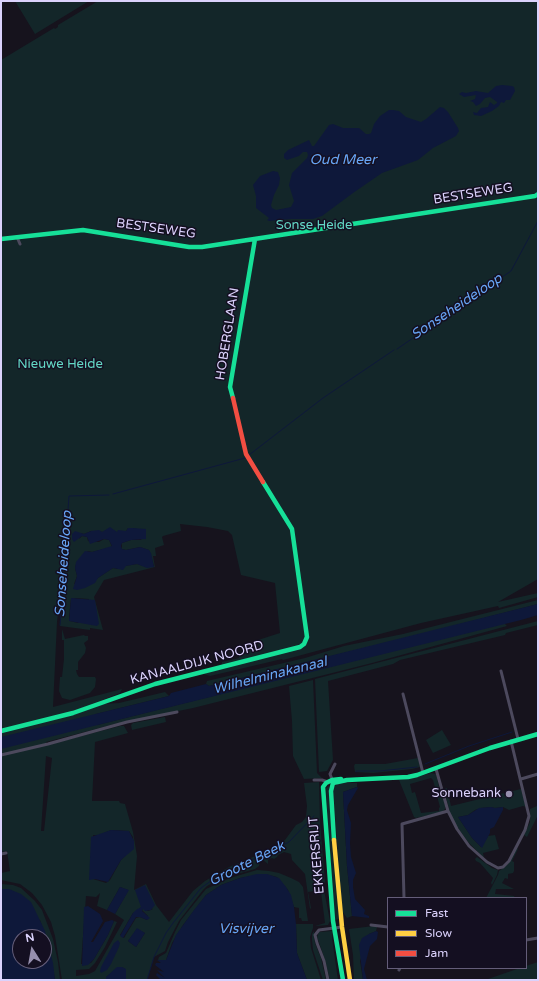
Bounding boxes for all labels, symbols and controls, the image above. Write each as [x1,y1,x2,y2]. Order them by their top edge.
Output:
water label: Oud Meer [310,152,376,168]
street label: BESTSEWEG [432,180,514,208]
street label: BESTSEWEG [115,216,197,242]
park label: Sonse Heide [276,218,352,234]
water label: Sonseheideloop [408,270,506,344]
street label: HOBERGLAAN [213,287,243,381]
park label: Nieuwe Heide [17,357,103,373]
water label: Sonseheideloop [52,510,76,618]
street label: KANAALDIJK NOORD [129,638,265,688]
water label: Wilhelminakanaal [211,654,329,698]
place label: Sonnebank [431,786,501,802]
marker: Sonnebank [504,789,514,799]
street label: EKKERSRIJT [306,815,328,895]
water label: Groote Beek [206,838,288,890]
legend [387,897,527,969]
text: Fast [425,906,448,920]
water label: Visvijver [219,921,273,937]
text: Slow [425,926,452,940]
north arrow [12,929,52,969]
text: N [24,930,35,945]
text: Jam [425,946,448,960]

